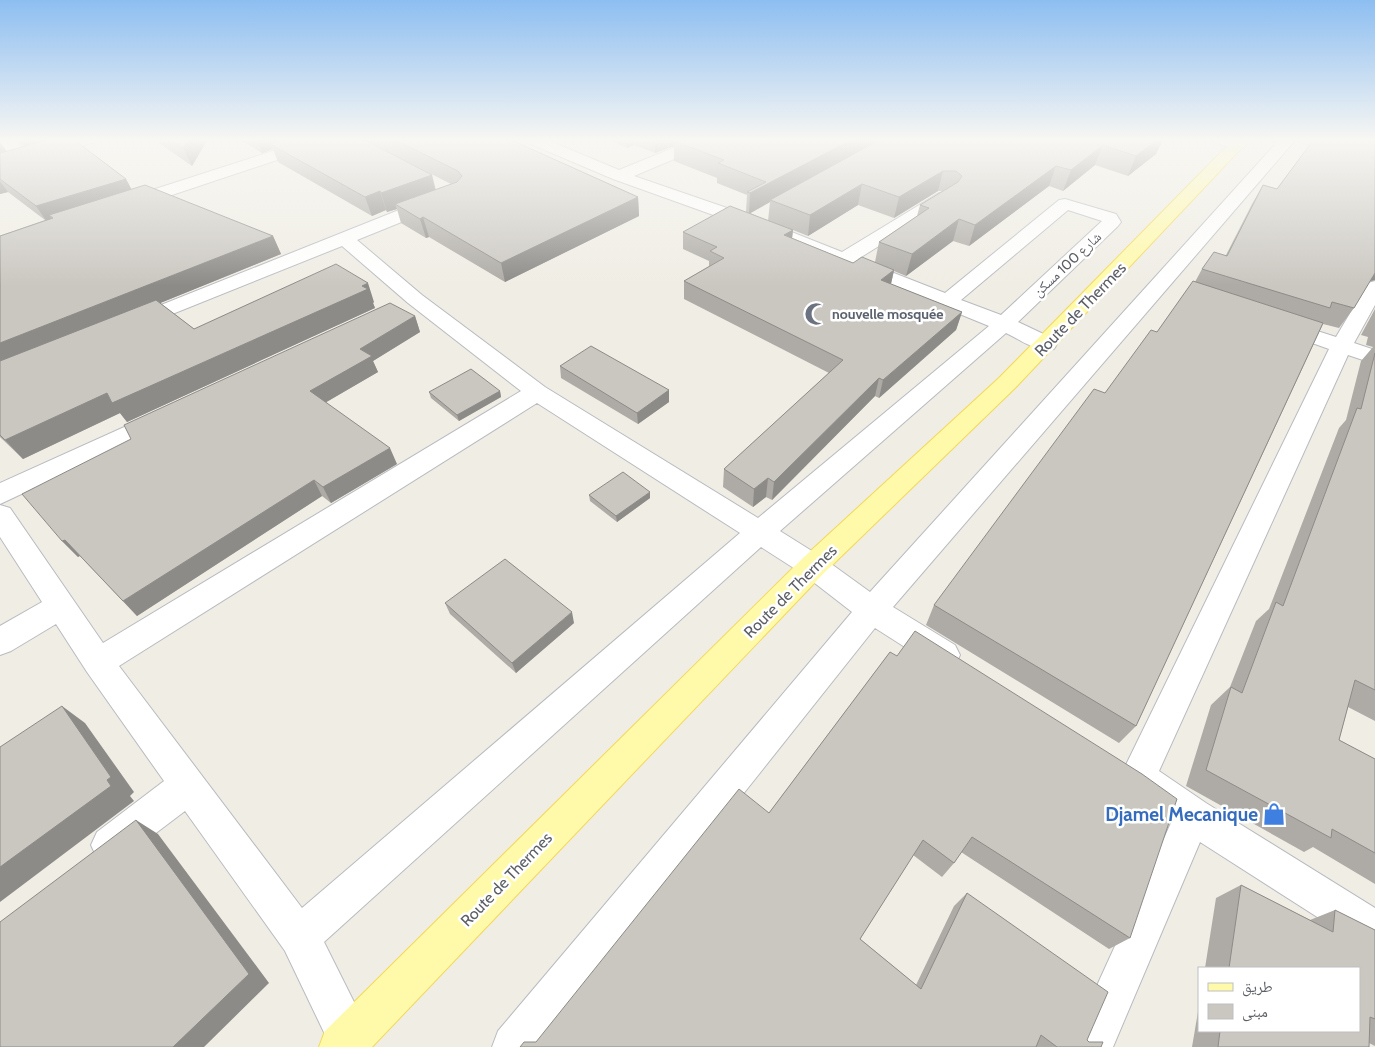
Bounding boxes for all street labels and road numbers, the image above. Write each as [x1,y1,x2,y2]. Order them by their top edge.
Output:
street label: شارع 100 مسكن [1029,228,1106,301]
street label: Route de Thermes [1031,258,1130,360]
street label: Route de Thermes [740,541,841,642]
street label: Route de Thermes [457,828,556,930]

